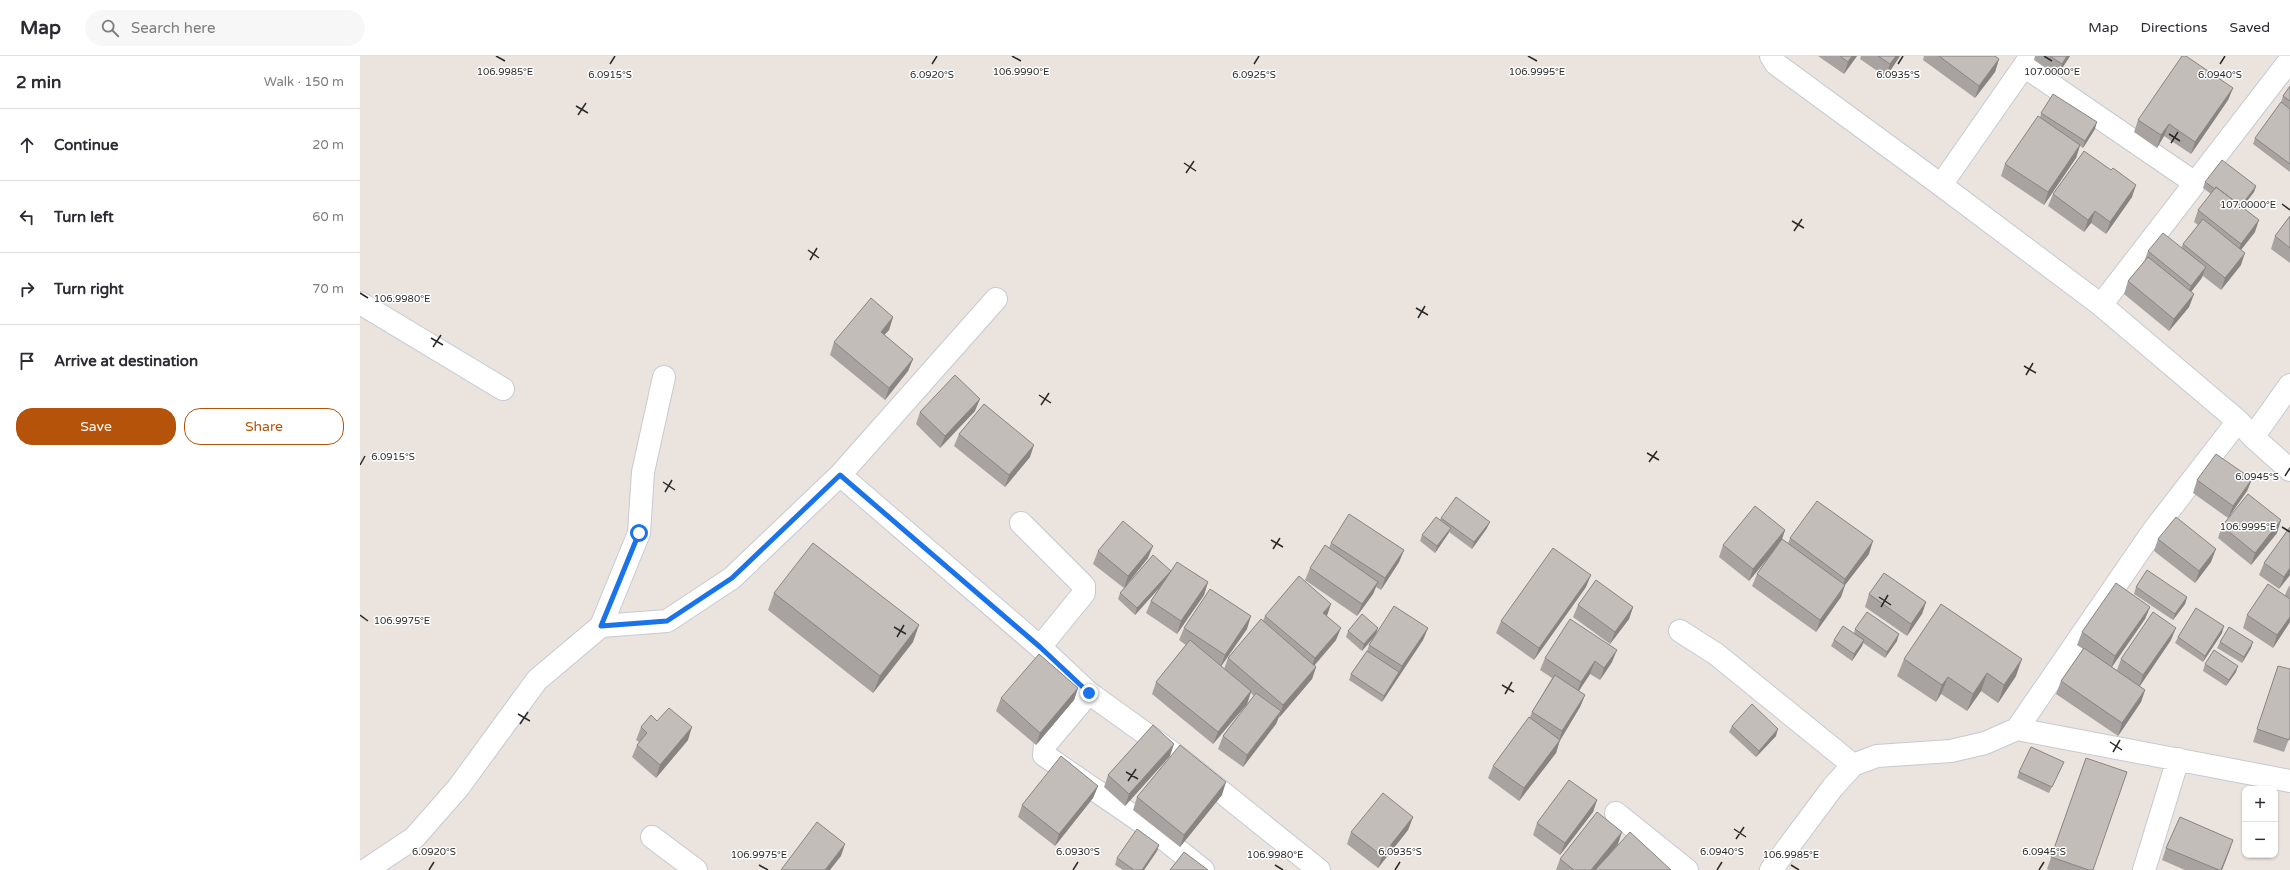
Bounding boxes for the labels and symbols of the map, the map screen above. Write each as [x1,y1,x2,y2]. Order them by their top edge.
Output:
text: 106.9985°E [477,66,533,78]
text: 106.9990°E [993,66,1049,78]
text: 106.9995°E [1509,66,1565,78]
text: 107.0000°E [2024,66,2080,78]
text: 6.0915°S [588,69,632,81]
text: 6.0920°S [910,69,954,81]
text: 6.0925°S [1232,69,1276,81]
text: 6.0935°S [1876,69,1920,81]
text: 6.0940°S [2198,69,2242,81]
text: 107.0000°E [2220,199,2276,211]
text: 106.9980°E [374,293,430,305]
text: 6.0915°S [371,451,415,463]
text: 6.0945°S [2235,471,2279,483]
text: 106.9995°E [2220,521,2276,533]
route start [630,524,648,542]
text: 106.9975°E [374,615,430,627]
route end [1080,684,1098,702]
text: 6.0920°S [412,846,456,858]
text: 6.0930°S [1056,846,1100,858]
text: 6.0935°S [1378,846,1422,858]
text: 6.0940°S [1700,846,1744,858]
text: 6.0945°S [2022,846,2066,858]
text: 106.9975°E [731,849,787,861]
text: 106.9980°E [1247,849,1303,861]
text: 106.9985°E [1763,849,1819,861]

